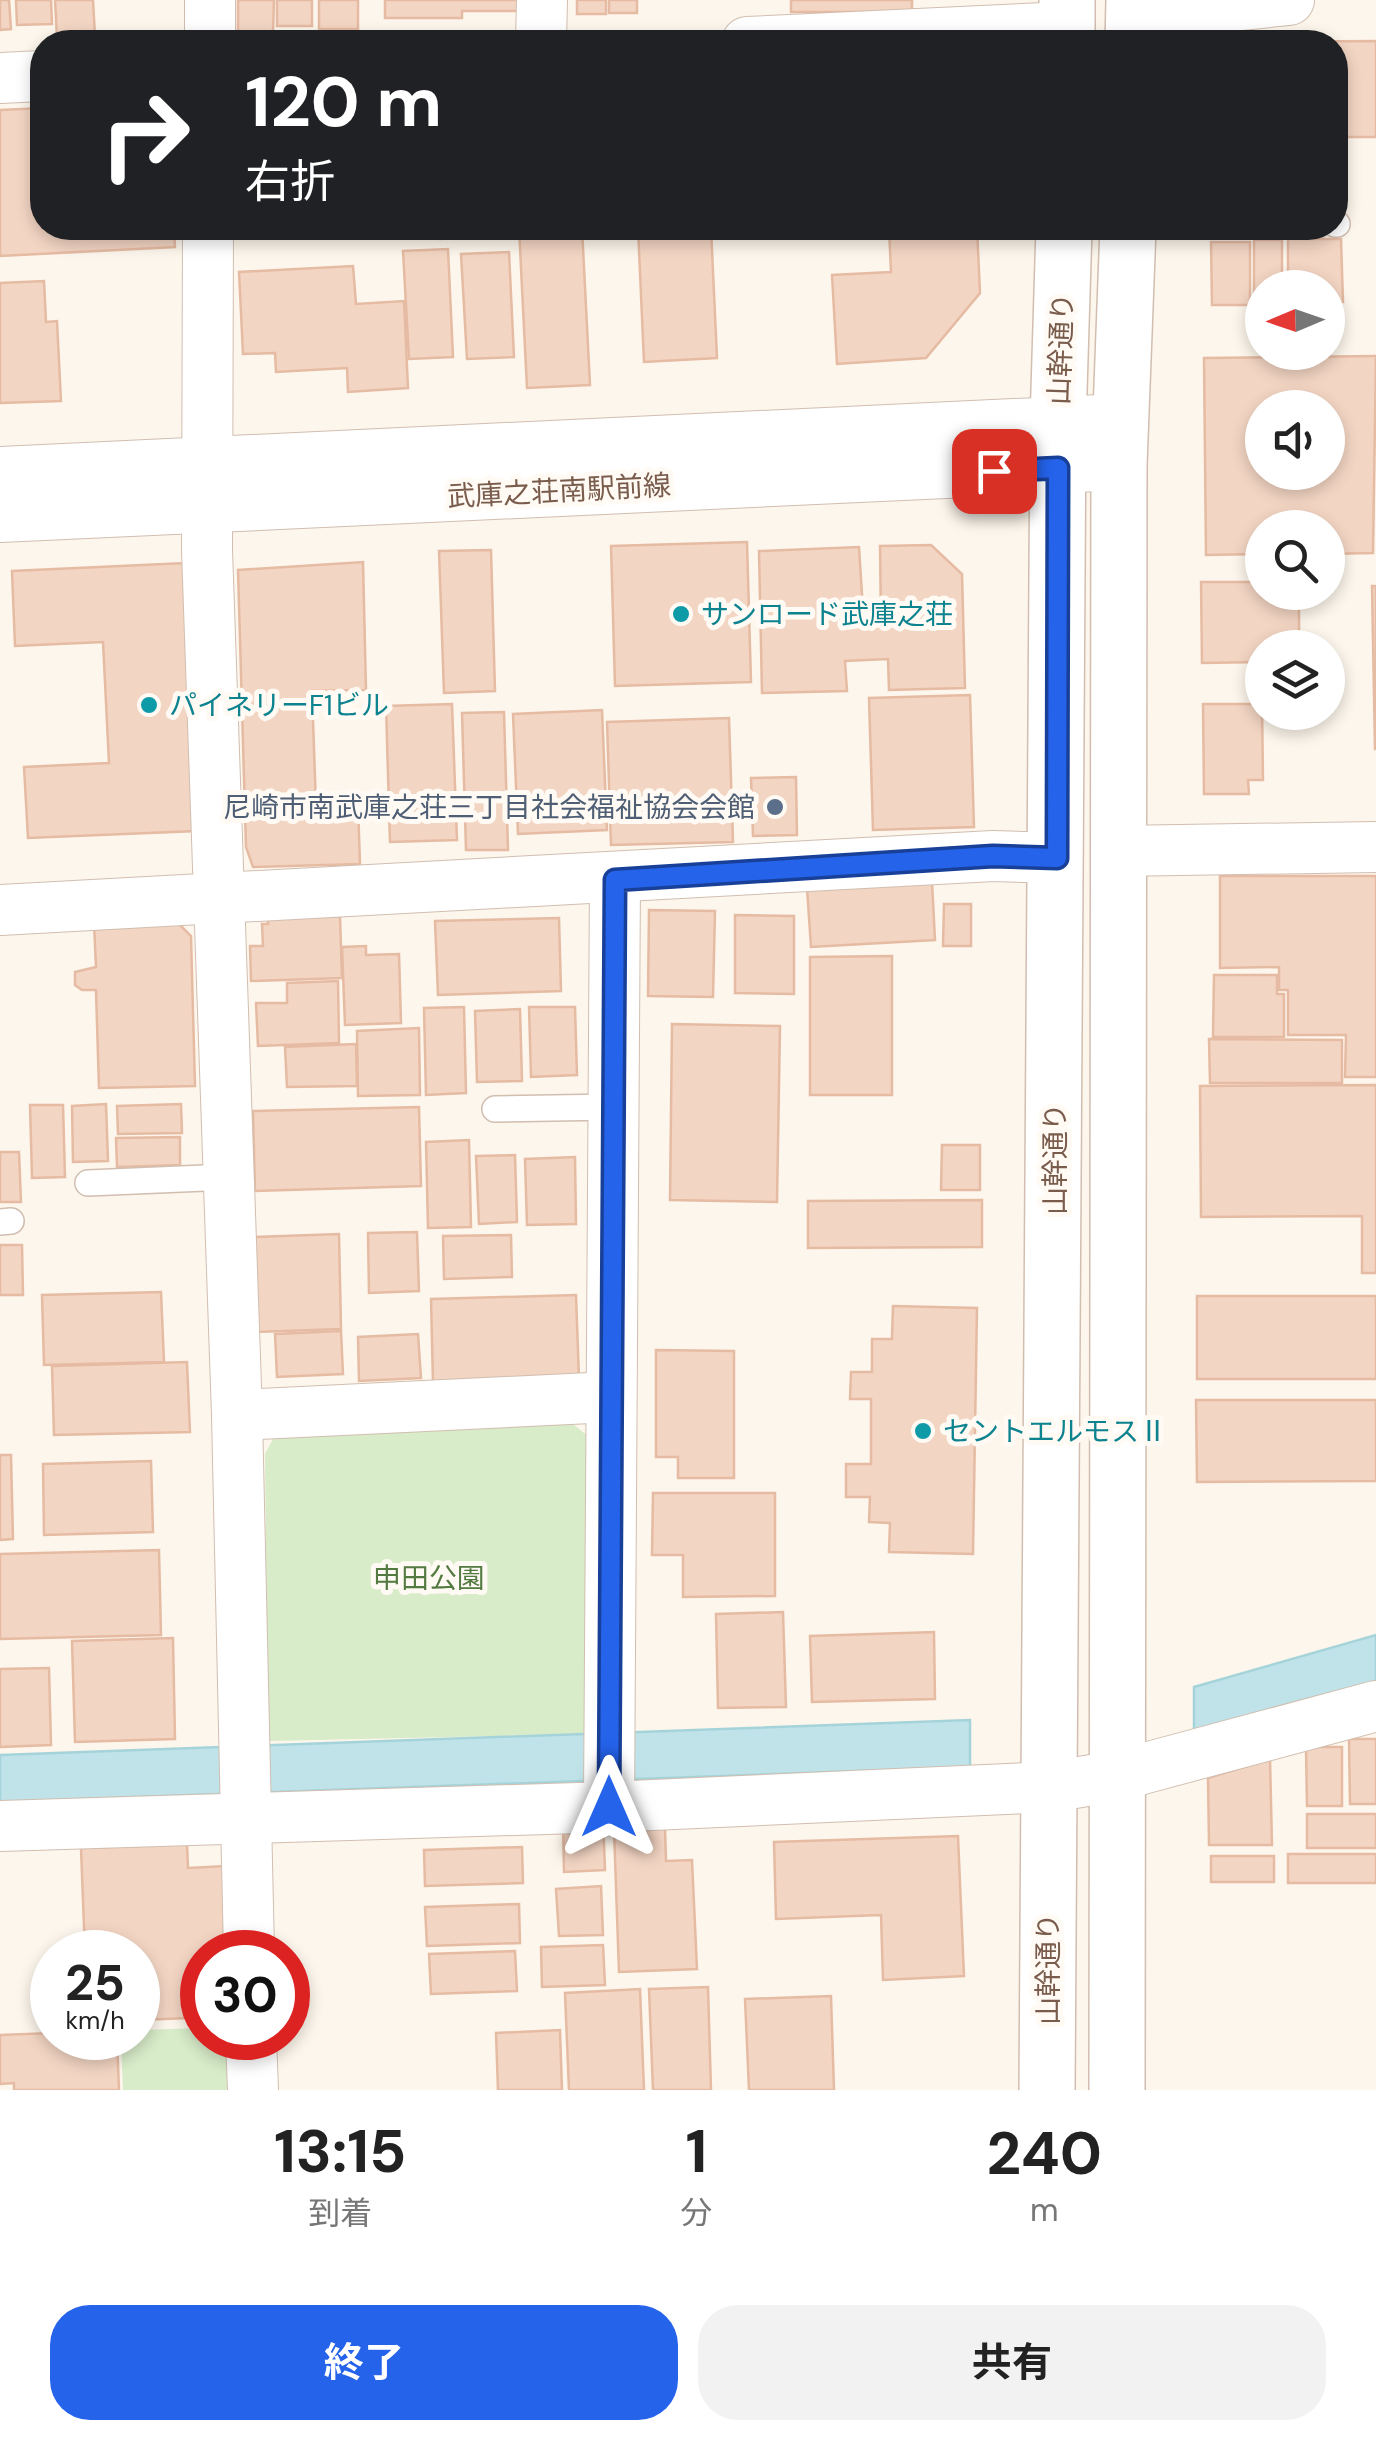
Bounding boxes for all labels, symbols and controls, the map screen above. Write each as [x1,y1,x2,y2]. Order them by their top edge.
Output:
text: 120 m [245,57,442,148]
icon: right [80,70,210,200]
text: 右折 [245,152,335,211]
north arrow [1245,270,1345,370]
map controls [1245,270,1345,730]
street label: 山幹通り [1041,292,1081,406]
button: sound [1245,390,1345,490]
pin [952,429,1037,514]
icon: arrive [967,444,1022,499]
street label: 武庫之荘南駅前線 [446,467,672,515]
button: search [1245,510,1345,610]
place label: サンロード武庫之荘 [701,596,953,633]
marker: サンロード武庫之荘 [670,603,692,625]
button: layers [1245,630,1345,730]
place label: パイネリーF1ビル [169,687,389,724]
marker: パイネリーF1ビル [138,694,160,716]
place label: 尼崎市南武庫之荘三丁目社会福祉協会会館 [223,789,755,826]
marker: 尼崎市南武庫之荘三丁目社会福祉協会会館 [764,796,786,818]
street label: 山幹通り [1037,1103,1074,1215]
place label: セントエルモスⅡ [943,1413,1167,1450]
marker: セントエルモスⅡ [912,1420,934,1442]
park label: 申田公園 [373,1560,485,1597]
position arrow [557,1755,661,1859]
street label: 山幹通り [1030,1913,1067,2025]
speed limit sign: 30 [180,1930,310,2060]
text: 25 [65,1950,125,2016]
text: km/h [65,2004,125,2037]
text: 13:15 [274,2112,406,2191]
text: 1 [686,2112,707,2191]
text: 240 [986,2114,1102,2193]
text: m [1030,2189,1058,2231]
text: 到着 [308,2192,372,2234]
text: 分 [680,2192,712,2234]
button: 終了 [50,2305,678,2420]
button: 共有 [698,2305,1326,2420]

